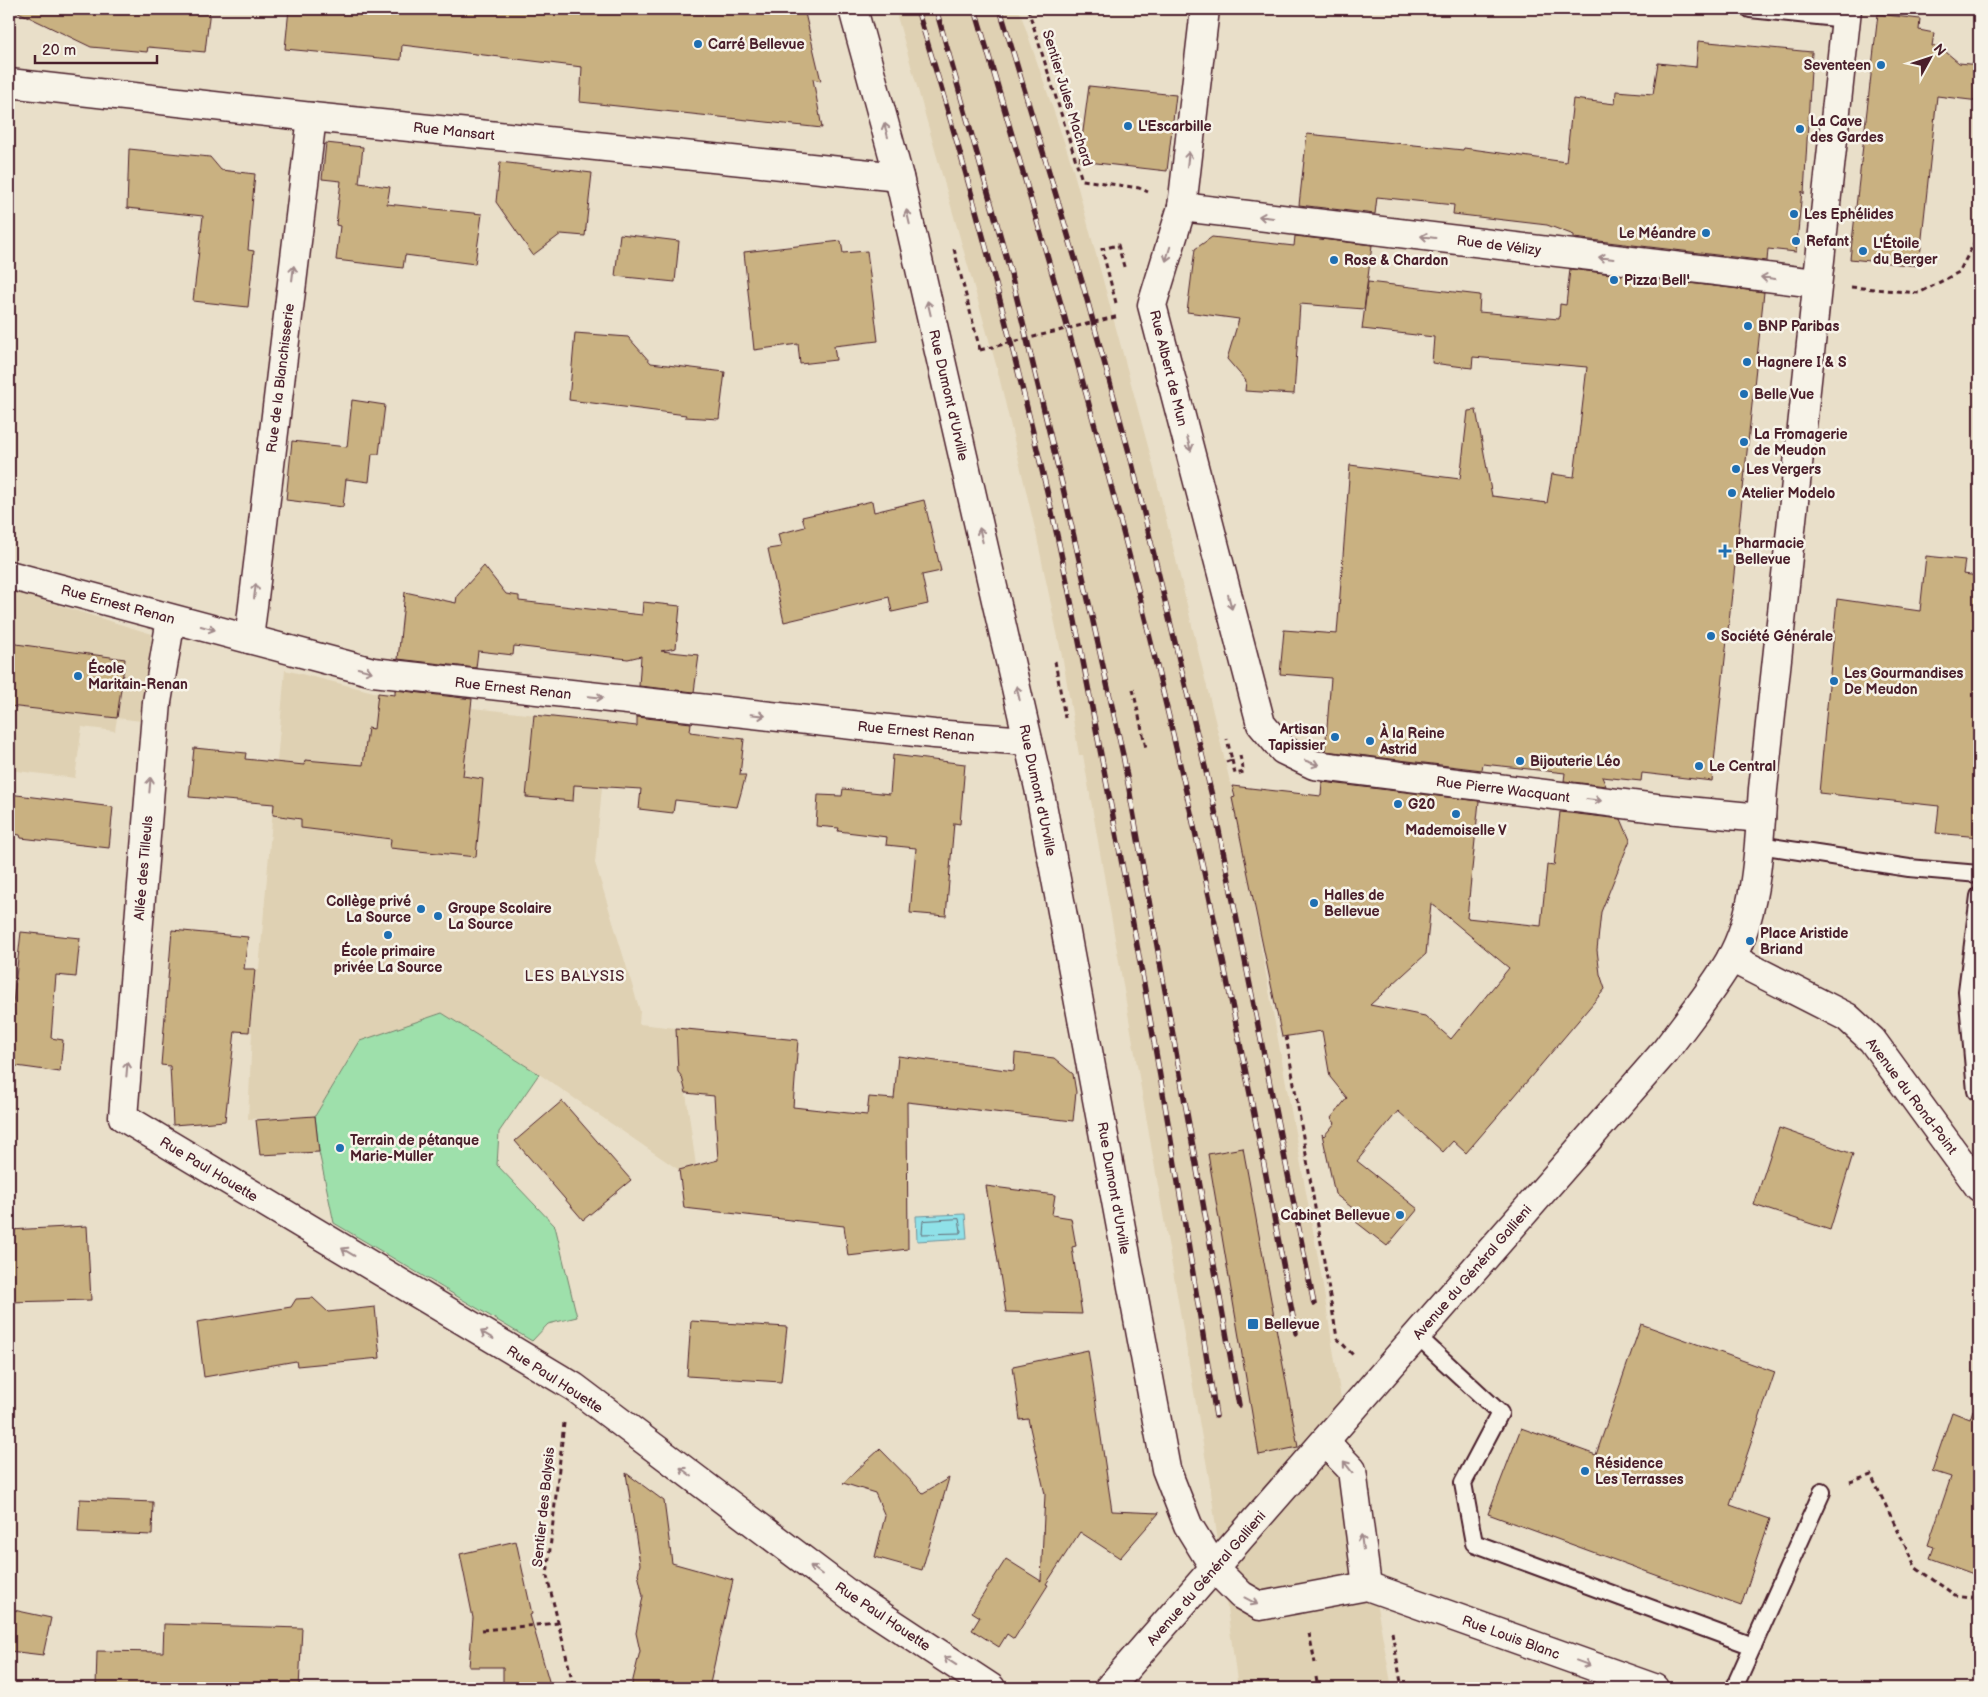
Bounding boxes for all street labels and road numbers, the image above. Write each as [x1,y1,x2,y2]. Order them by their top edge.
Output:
street label: Sentier Jules Machard [1039,28,1096,168]
street label: Rue Mansart [412,119,496,144]
street label: Rue de Vélizy [1456,232,1543,259]
street label: Rue de la Blanchisserie [263,302,298,454]
street label: Rue Albert de Mun [1146,308,1191,428]
street label: Rue Dumont d'Urville [925,328,972,462]
street label: Rue Ernest Renan [59,581,177,628]
street label: Rue Ernest Renan [454,674,572,703]
street label: Rue Ernest Renan [857,718,975,745]
street label: Rue Dumont d'Urville [1015,723,1060,858]
street label: Rue Pierre Wacquant [1435,773,1572,806]
street label: Allée des Tilleuls [130,815,157,921]
street label: Avenue du Rond-Point [1862,1035,1961,1158]
street label: Rue Dumont d'Urville [1093,1121,1134,1256]
street label: Rue Paul Houette [157,1133,261,1205]
street label: Avenue du Général Gallieni [1409,1202,1535,1343]
street label: Rue Paul Houette [503,1342,606,1417]
street label: Sentier des Balysis [529,1446,558,1568]
street label: Avenue du Général Gallieni [1143,1508,1269,1649]
street label: Rue Paul Houette [832,1578,934,1655]
street label: Rue Louis Blanc [1460,1612,1562,1663]

